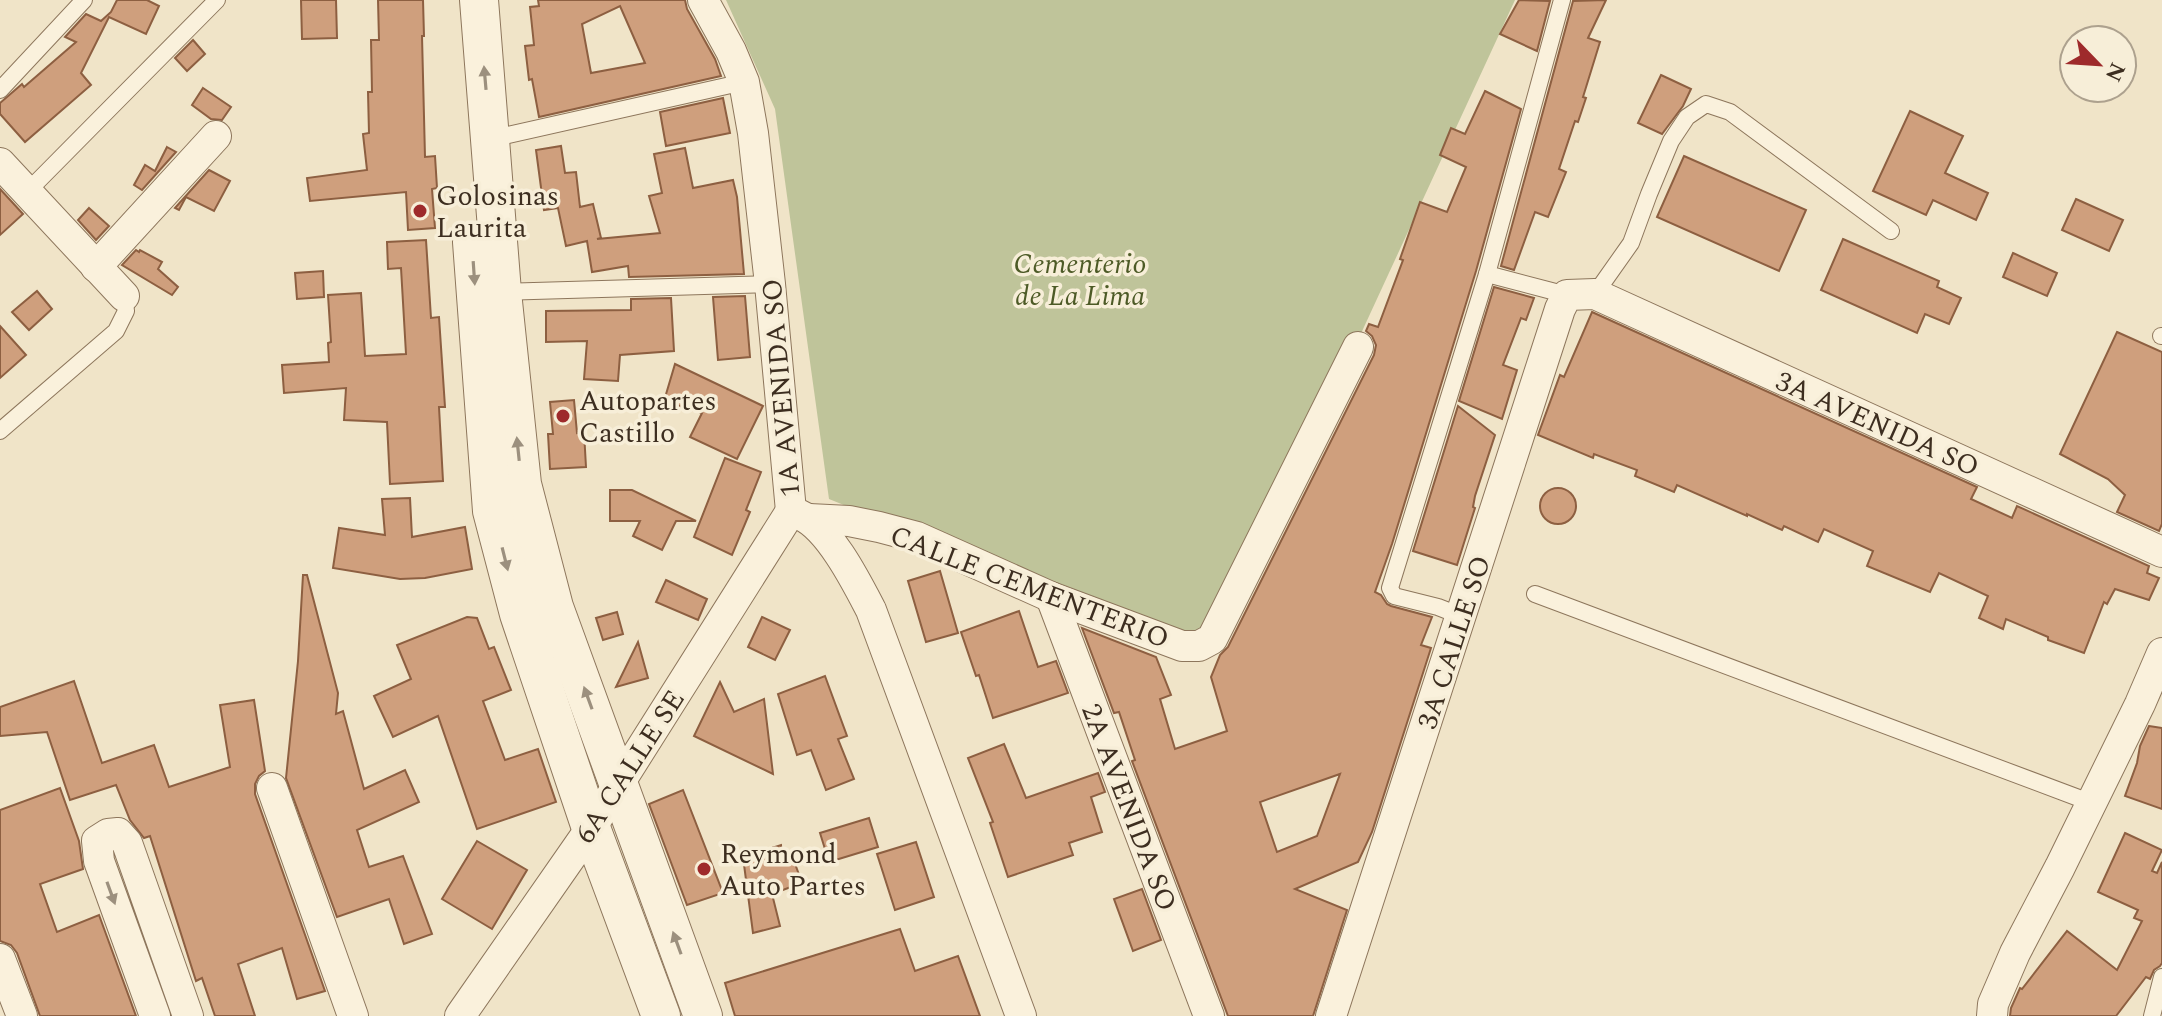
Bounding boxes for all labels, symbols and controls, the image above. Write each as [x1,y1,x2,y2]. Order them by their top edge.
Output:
north arrow [2058,24,2138,104]
text: N [2096,57,2134,87]
one-way arrow [478,65,491,90]
place label: Golosinas Laurita [436,175,559,250]
marker: Golosinas Laurita [411,202,429,220]
park label: Cementerio de La Lima [1014,243,1146,318]
one-way arrow [468,261,481,286]
street label: 1A AVENIDA SO [751,277,812,499]
street label: 3A AVENIDA SO [1769,360,1986,489]
place label: Autopartes Castillo [579,380,717,455]
marker: Autopartes Castillo [554,407,572,425]
one-way arrow [512,436,525,461]
street label: CALLE CEMENTERIO [884,514,1175,661]
one-way arrow [499,547,511,572]
street label: 3A CALLE SO [1406,550,1503,735]
street label: 6A CALLE SE [564,681,696,852]
one-way arrow [581,686,594,710]
street label: 2A AVENIDA SO [1069,698,1188,918]
place label: Reymond Auto Partes [720,833,866,908]
marker: Reymond Auto Partes [695,860,713,878]
one-way arrow [105,881,118,905]
one-way arrow [670,930,683,954]

